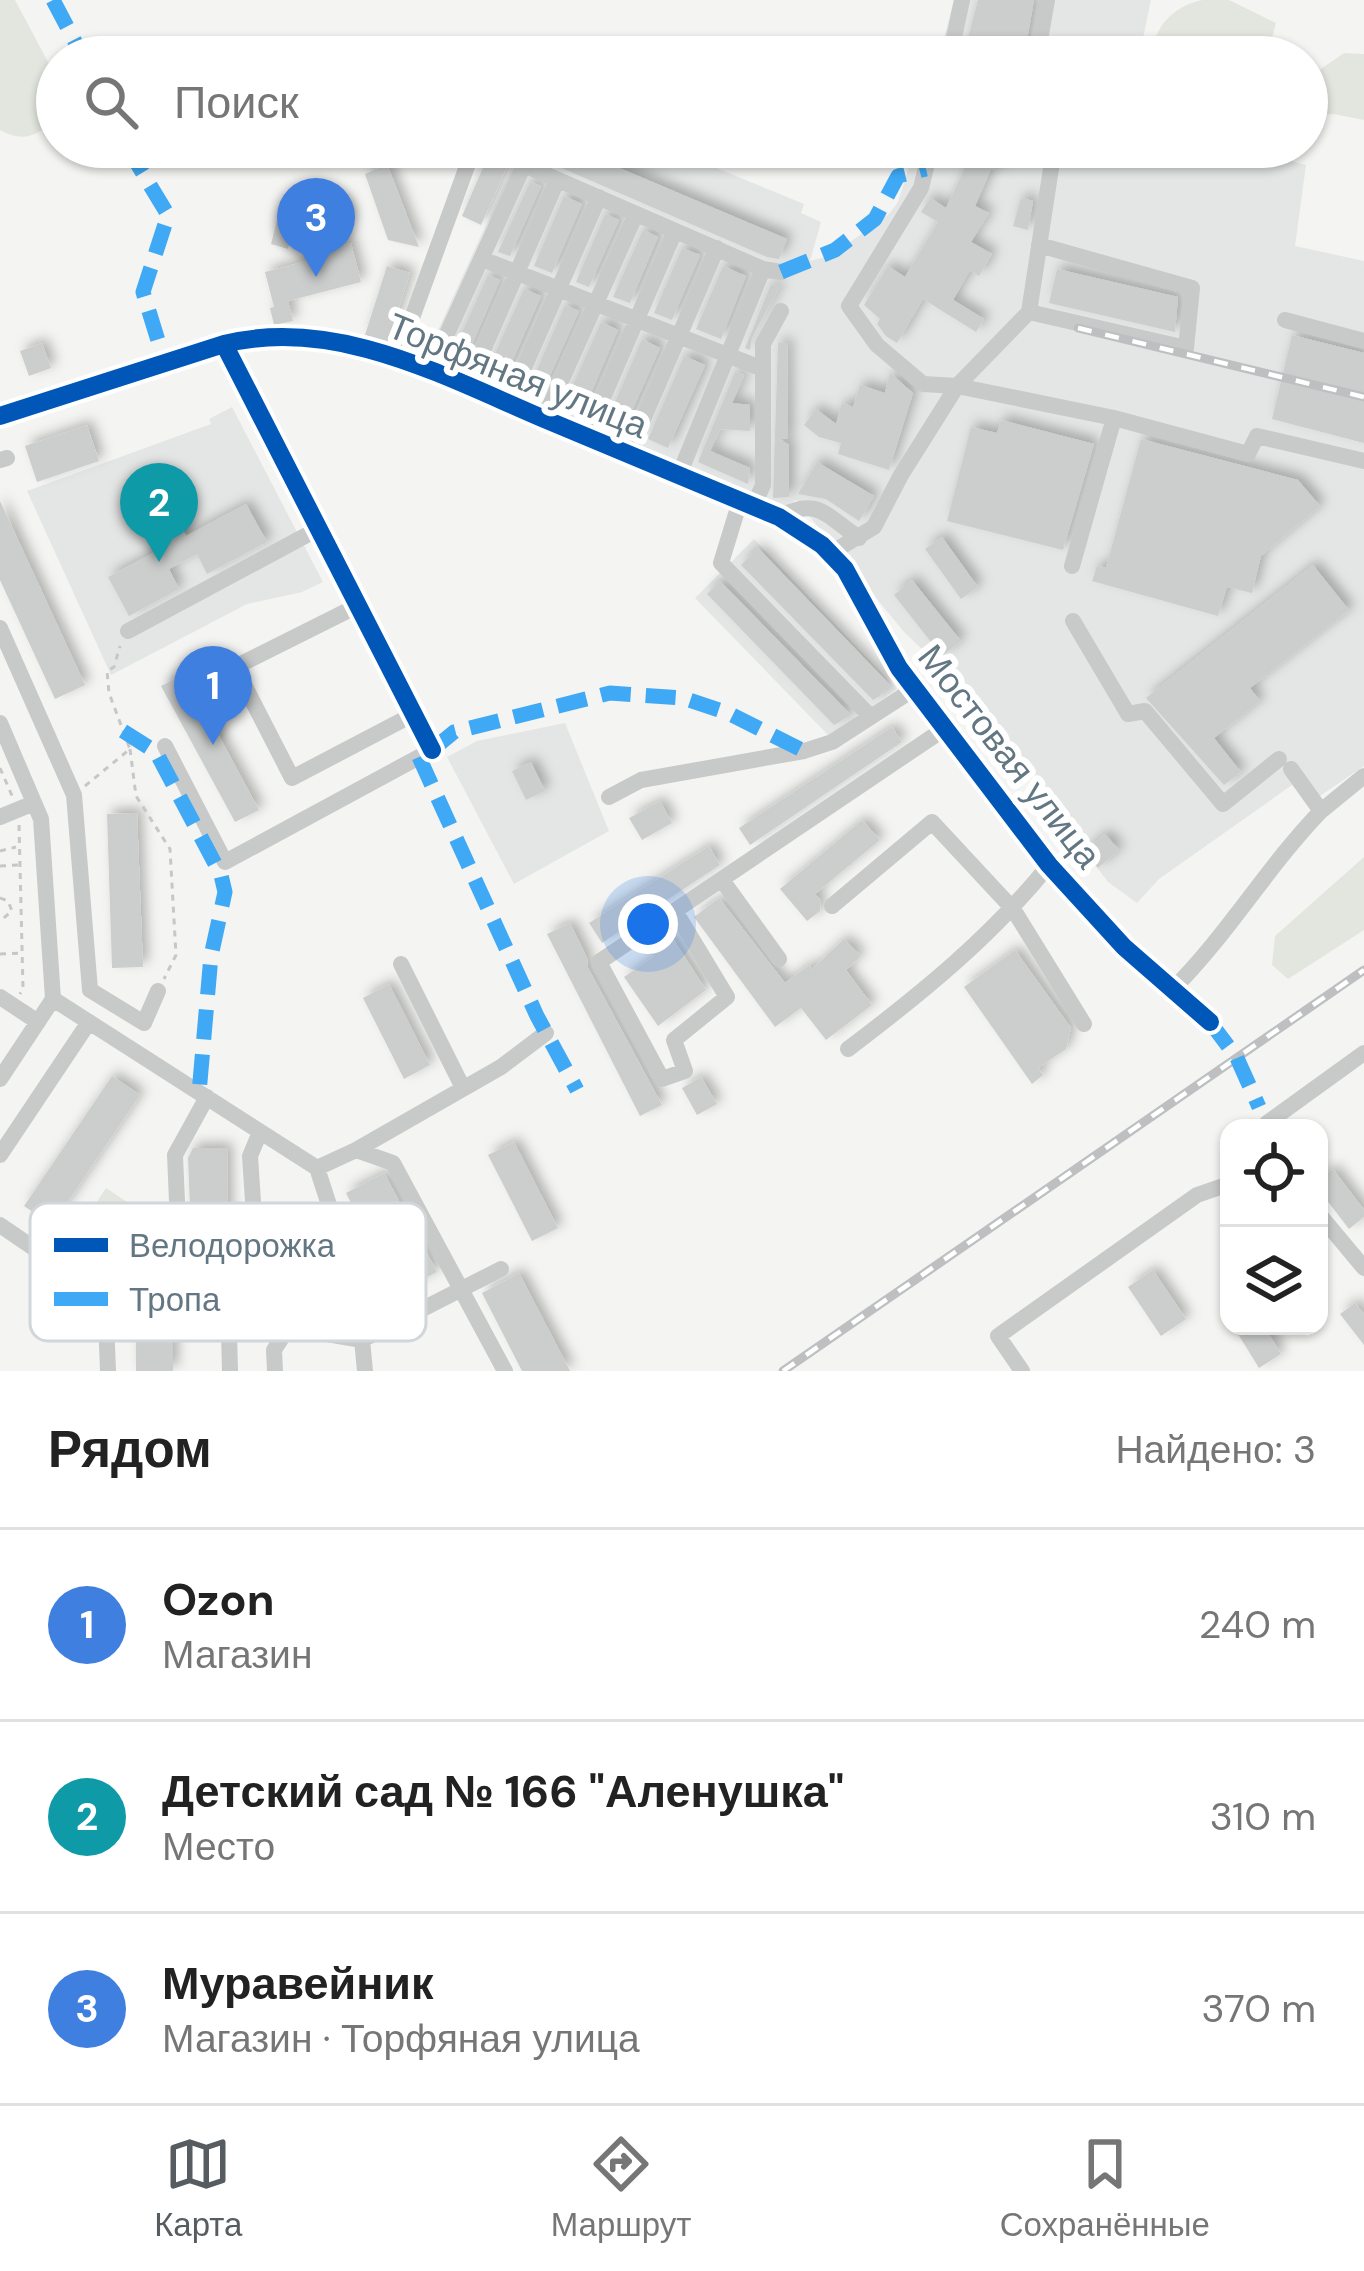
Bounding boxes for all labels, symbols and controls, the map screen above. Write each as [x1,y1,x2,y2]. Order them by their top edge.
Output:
search box [36,36,1328,168]
icon: search [78,69,144,135]
text: Поиск [174,73,299,132]
pin: 3 [277,178,355,277]
street label: Торфяная улица [381,302,655,449]
pin: 2 [120,463,198,562]
street label: Мостовая улица [908,635,1112,878]
pin: 1 [174,646,252,745]
your location [618,894,678,954]
map controls [1220,1119,1328,1335]
button: locate [1220,1119,1328,1227]
legend [30,1203,426,1341]
text: Велодорожка [129,1224,336,1267]
button: layers [1220,1227,1328,1335]
text: Тропа [129,1278,221,1321]
text: Рядом [48,1416,212,1483]
text: Найдено: 3 [1115,1424,1316,1475]
text: Ozon [162,1570,275,1629]
text: 1 [80,1599,94,1650]
text: 240 m [1199,1599,1316,1650]
text: Магазин [162,1629,312,1680]
text: Детский сад № 166 "Аленушка" [162,1762,844,1821]
text: 2 [76,1791,98,1842]
text: 310 m [1210,1791,1316,1842]
text: Место [162,1821,275,1872]
text: Муравейник [162,1954,434,2013]
text: 3 [75,1983,99,2034]
text: 370 m [1202,1983,1316,2034]
text: Магазин · Торфяная улица [162,2013,640,2064]
tab: Карта [154,2131,242,2246]
tab: Маршрут [551,2131,691,2246]
tab: Сохранённые [1000,2131,1210,2246]

